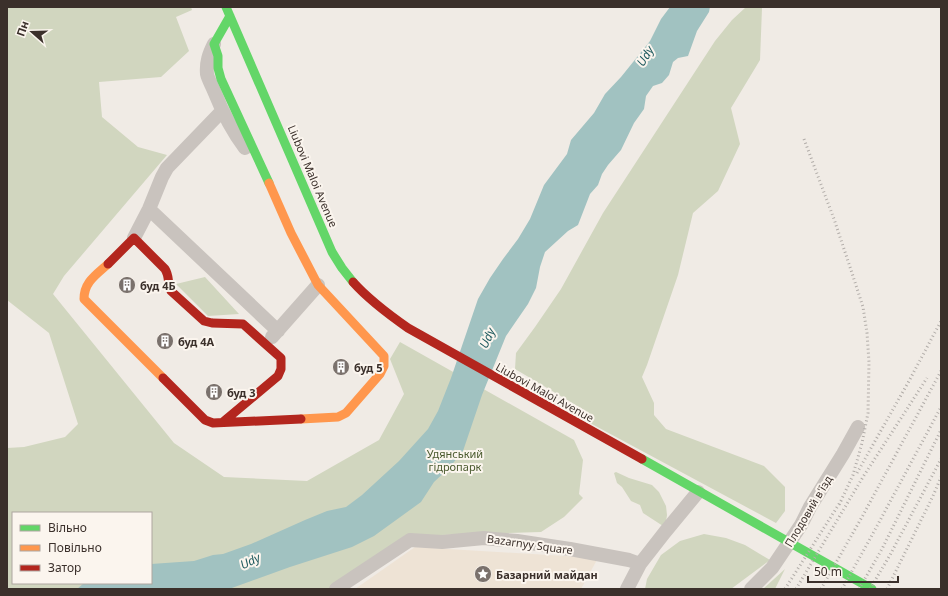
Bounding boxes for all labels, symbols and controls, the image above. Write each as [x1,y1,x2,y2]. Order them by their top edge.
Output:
north arrow [12,12,52,52]
text: Пн [12,19,32,38]
water label: Udy [632,42,658,69]
street label: Liubovi Maloi Avenue [285,123,341,229]
building icon: буд 4Б [117,275,137,295]
place label: буд 4Б [140,278,176,293]
water label: Udy [475,324,500,351]
building icon: буд 4А [155,331,175,351]
place label: буд 4А [178,334,214,349]
building icon: буд 5 [331,357,351,377]
street label: Liubovi Maloi Avenue [493,359,597,425]
place label: буд 5 [354,360,382,375]
building icon: буд 3 [204,382,224,402]
place label: буд 3 [227,385,255,400]
park label: Удянський гідропарк [427,446,483,474]
street label: Плодовий в'їзд [781,472,835,549]
legend [12,512,152,584]
text: Вільно [48,519,87,536]
street label: Bazarnyy Square [486,531,574,557]
text: Повільно [48,539,102,556]
water label: Udy [237,548,264,573]
scale bar [808,558,898,584]
text: Затор [48,559,81,576]
text: 50 m [814,563,842,580]
place icon: Базарний майдан [473,564,493,584]
place label: Базарний майдан [496,567,598,582]

